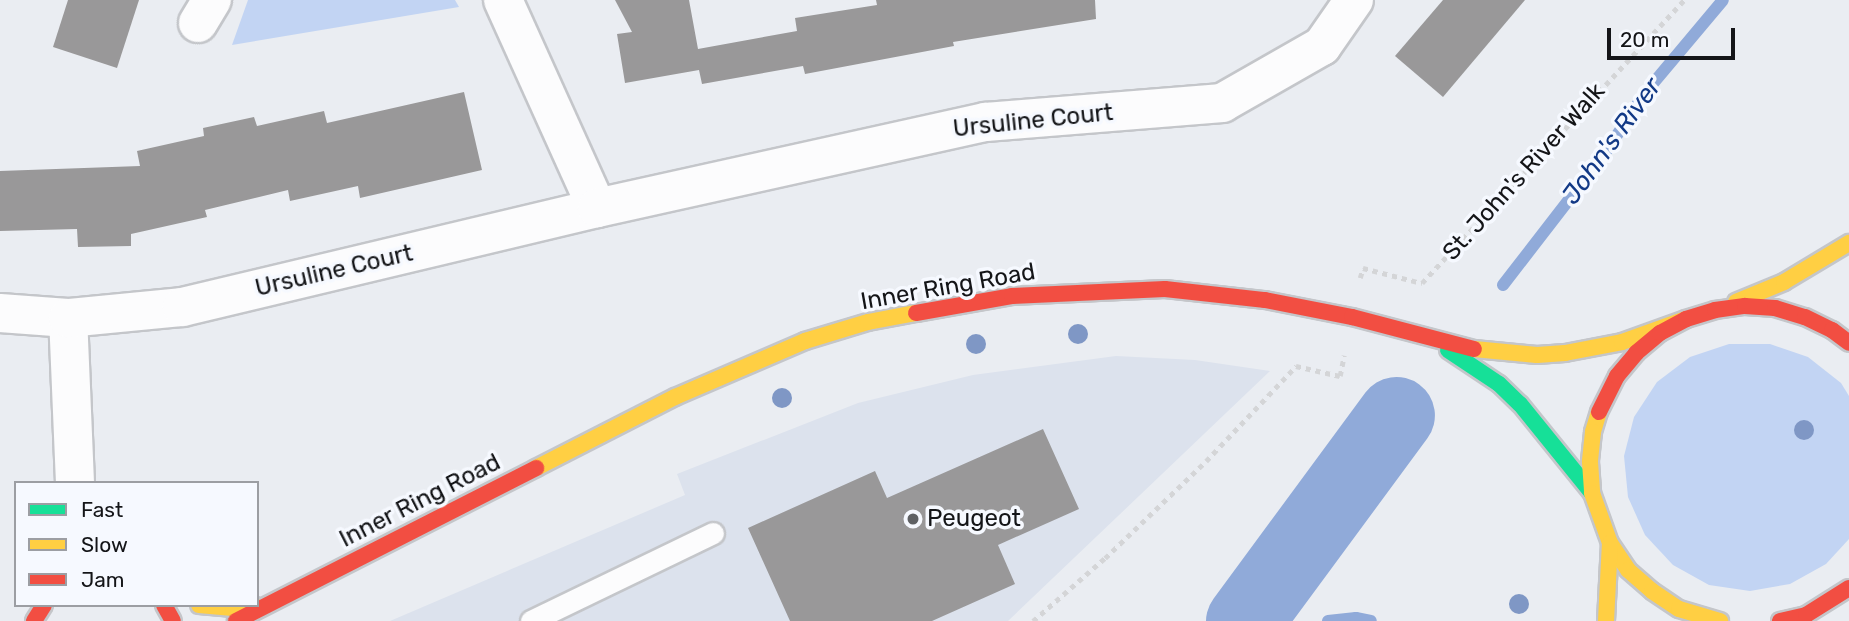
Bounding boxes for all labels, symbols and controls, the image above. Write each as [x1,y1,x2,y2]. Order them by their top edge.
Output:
scale bar [1611,14,1739,58]
text: 20 m [1620,27,1669,52]
water label: John's River [1556,72,1668,210]
street label: St. John's River Walk [1437,77,1611,267]
street label: Ursuline Court [952,98,1114,144]
street label: Ursuline Court [252,239,416,303]
street label: Inner Ring Road [858,257,1038,317]
street label: Inner Ring Road [335,448,505,554]
legend [14,481,259,607]
text: Fast [81,497,123,522]
place label: Peugeot [927,505,1021,533]
marker: Peugeot [905,511,921,527]
text: Slow [81,532,128,557]
text: Jam [81,567,125,592]

